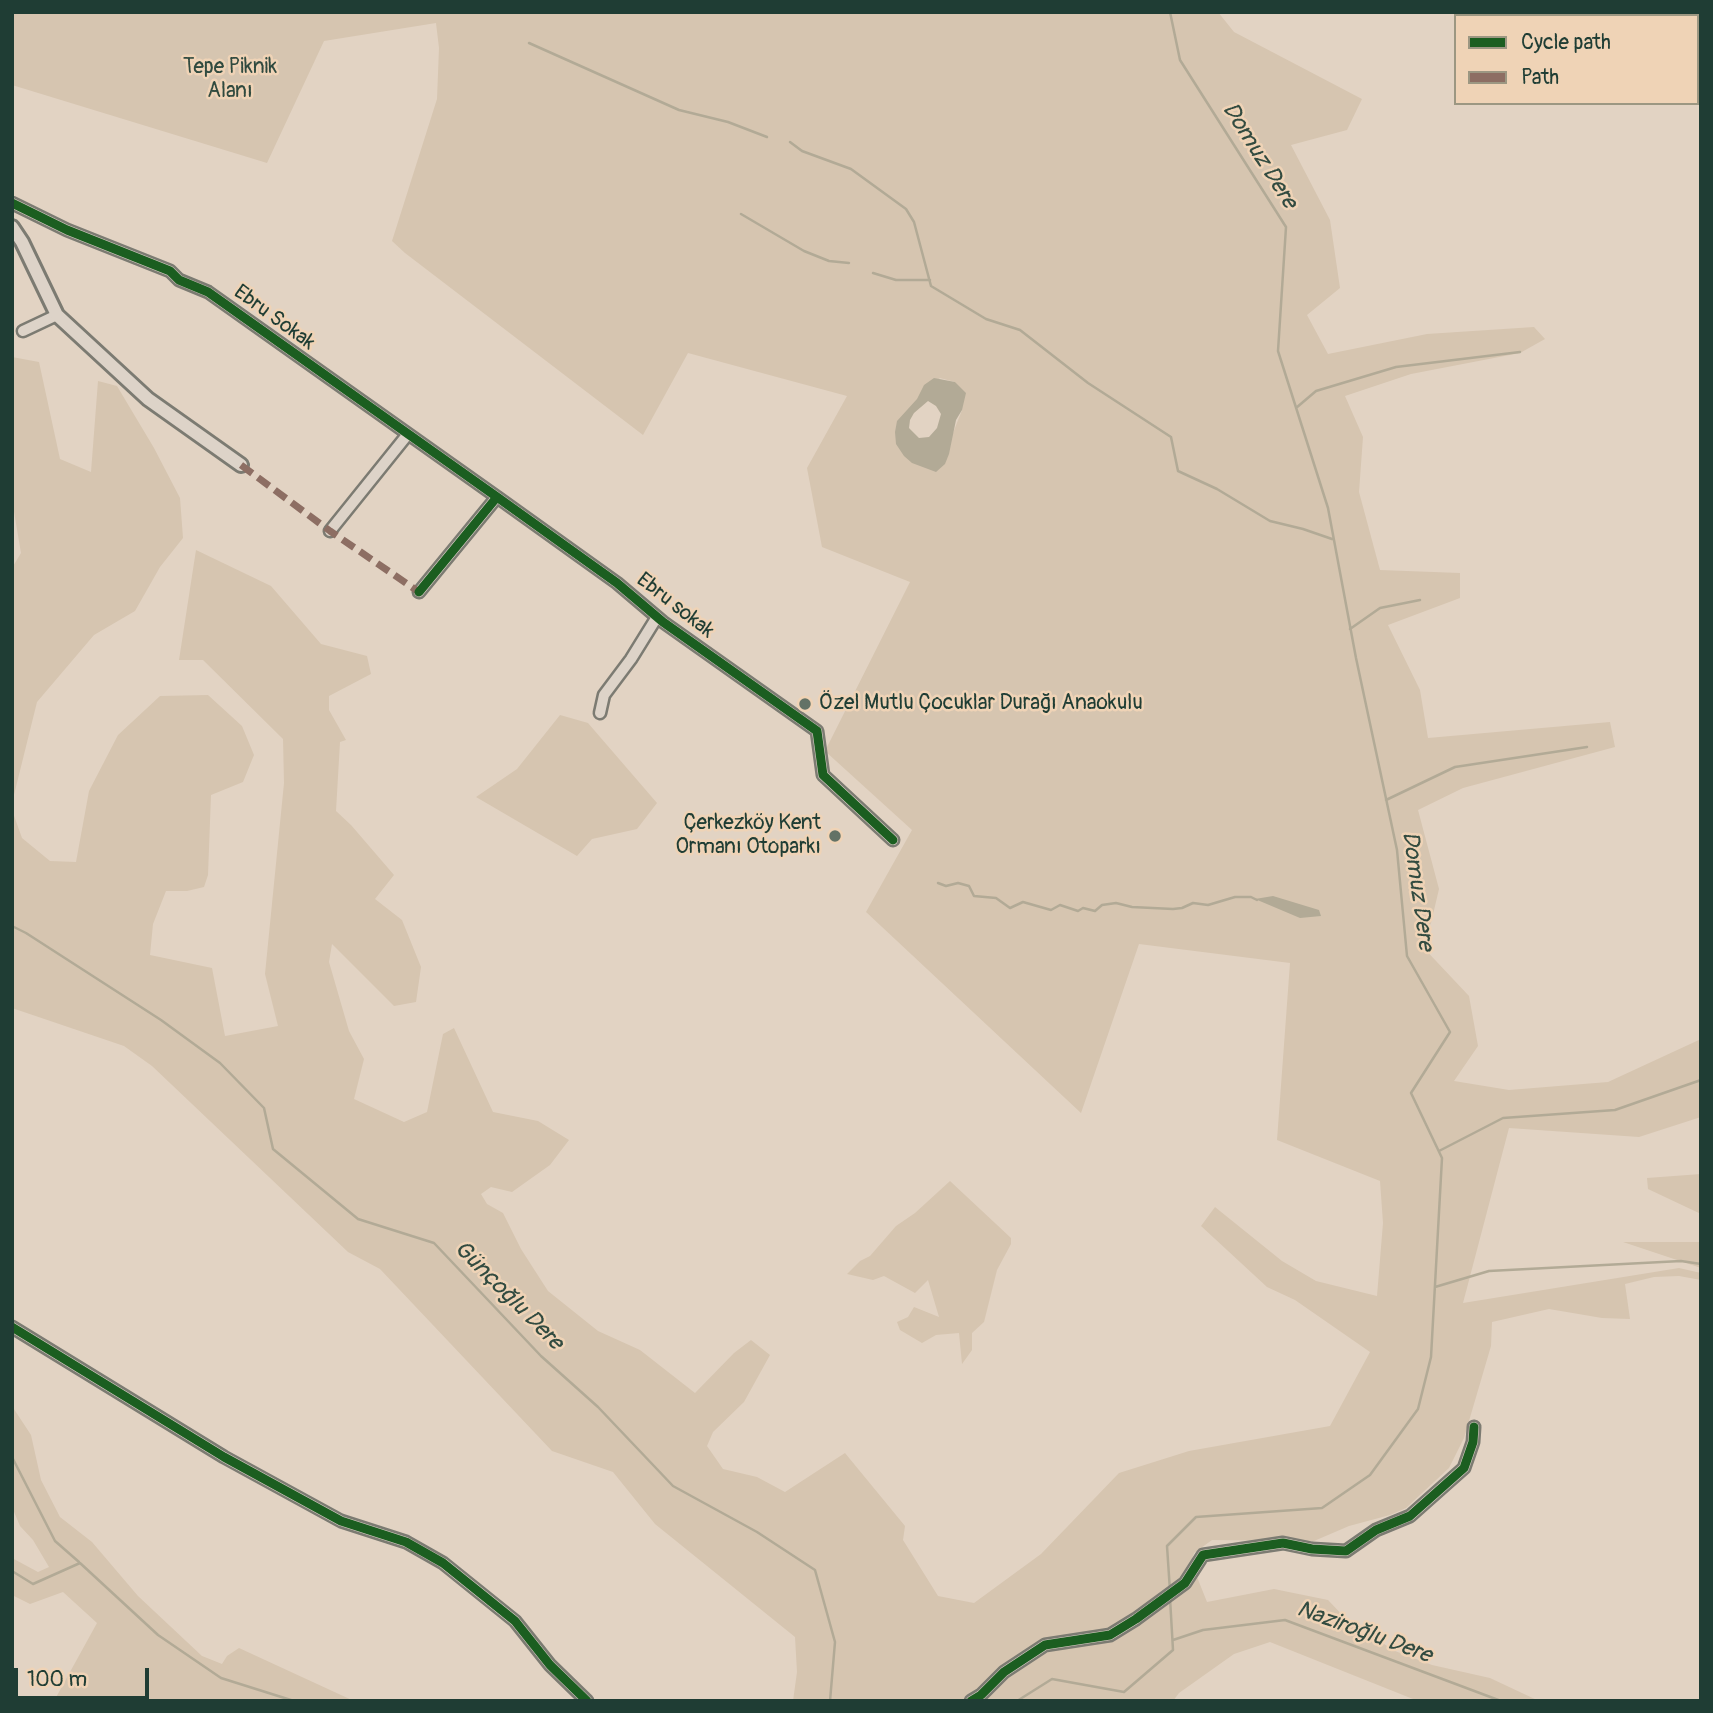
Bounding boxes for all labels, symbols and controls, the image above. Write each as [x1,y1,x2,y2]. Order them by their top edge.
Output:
legend [1454,14,1699,105]
text: Cycle path [1521,29,1611,56]
park label: Tepe Piknik Alanı [183,55,277,105]
text: Path [1521,64,1559,91]
water label: Domuz Dere [1216,98,1302,214]
street label: Ebru Sokak [228,280,320,356]
street label: Ebru sokak [631,568,719,644]
place label: Özel Mutlu Çocuklar Durağı Anaokulu [819,691,1143,717]
marker: Özel Mutlu Çocuklar Durağı Anaokulu [797,696,813,712]
place label: Çerkezköy Kent Ormanı Otoparkı [675,811,821,861]
marker: Çerkezköy Kent Ormanı Otoparkı [827,828,843,844]
water label: Domuz Dere [1395,830,1439,952]
water label: Günçoğlu Dere [448,1236,568,1356]
water label: Naziroğlu Dere [1293,1596,1435,1670]
scale bar [18,1654,152,1698]
text: 100 m [27,1666,87,1693]

